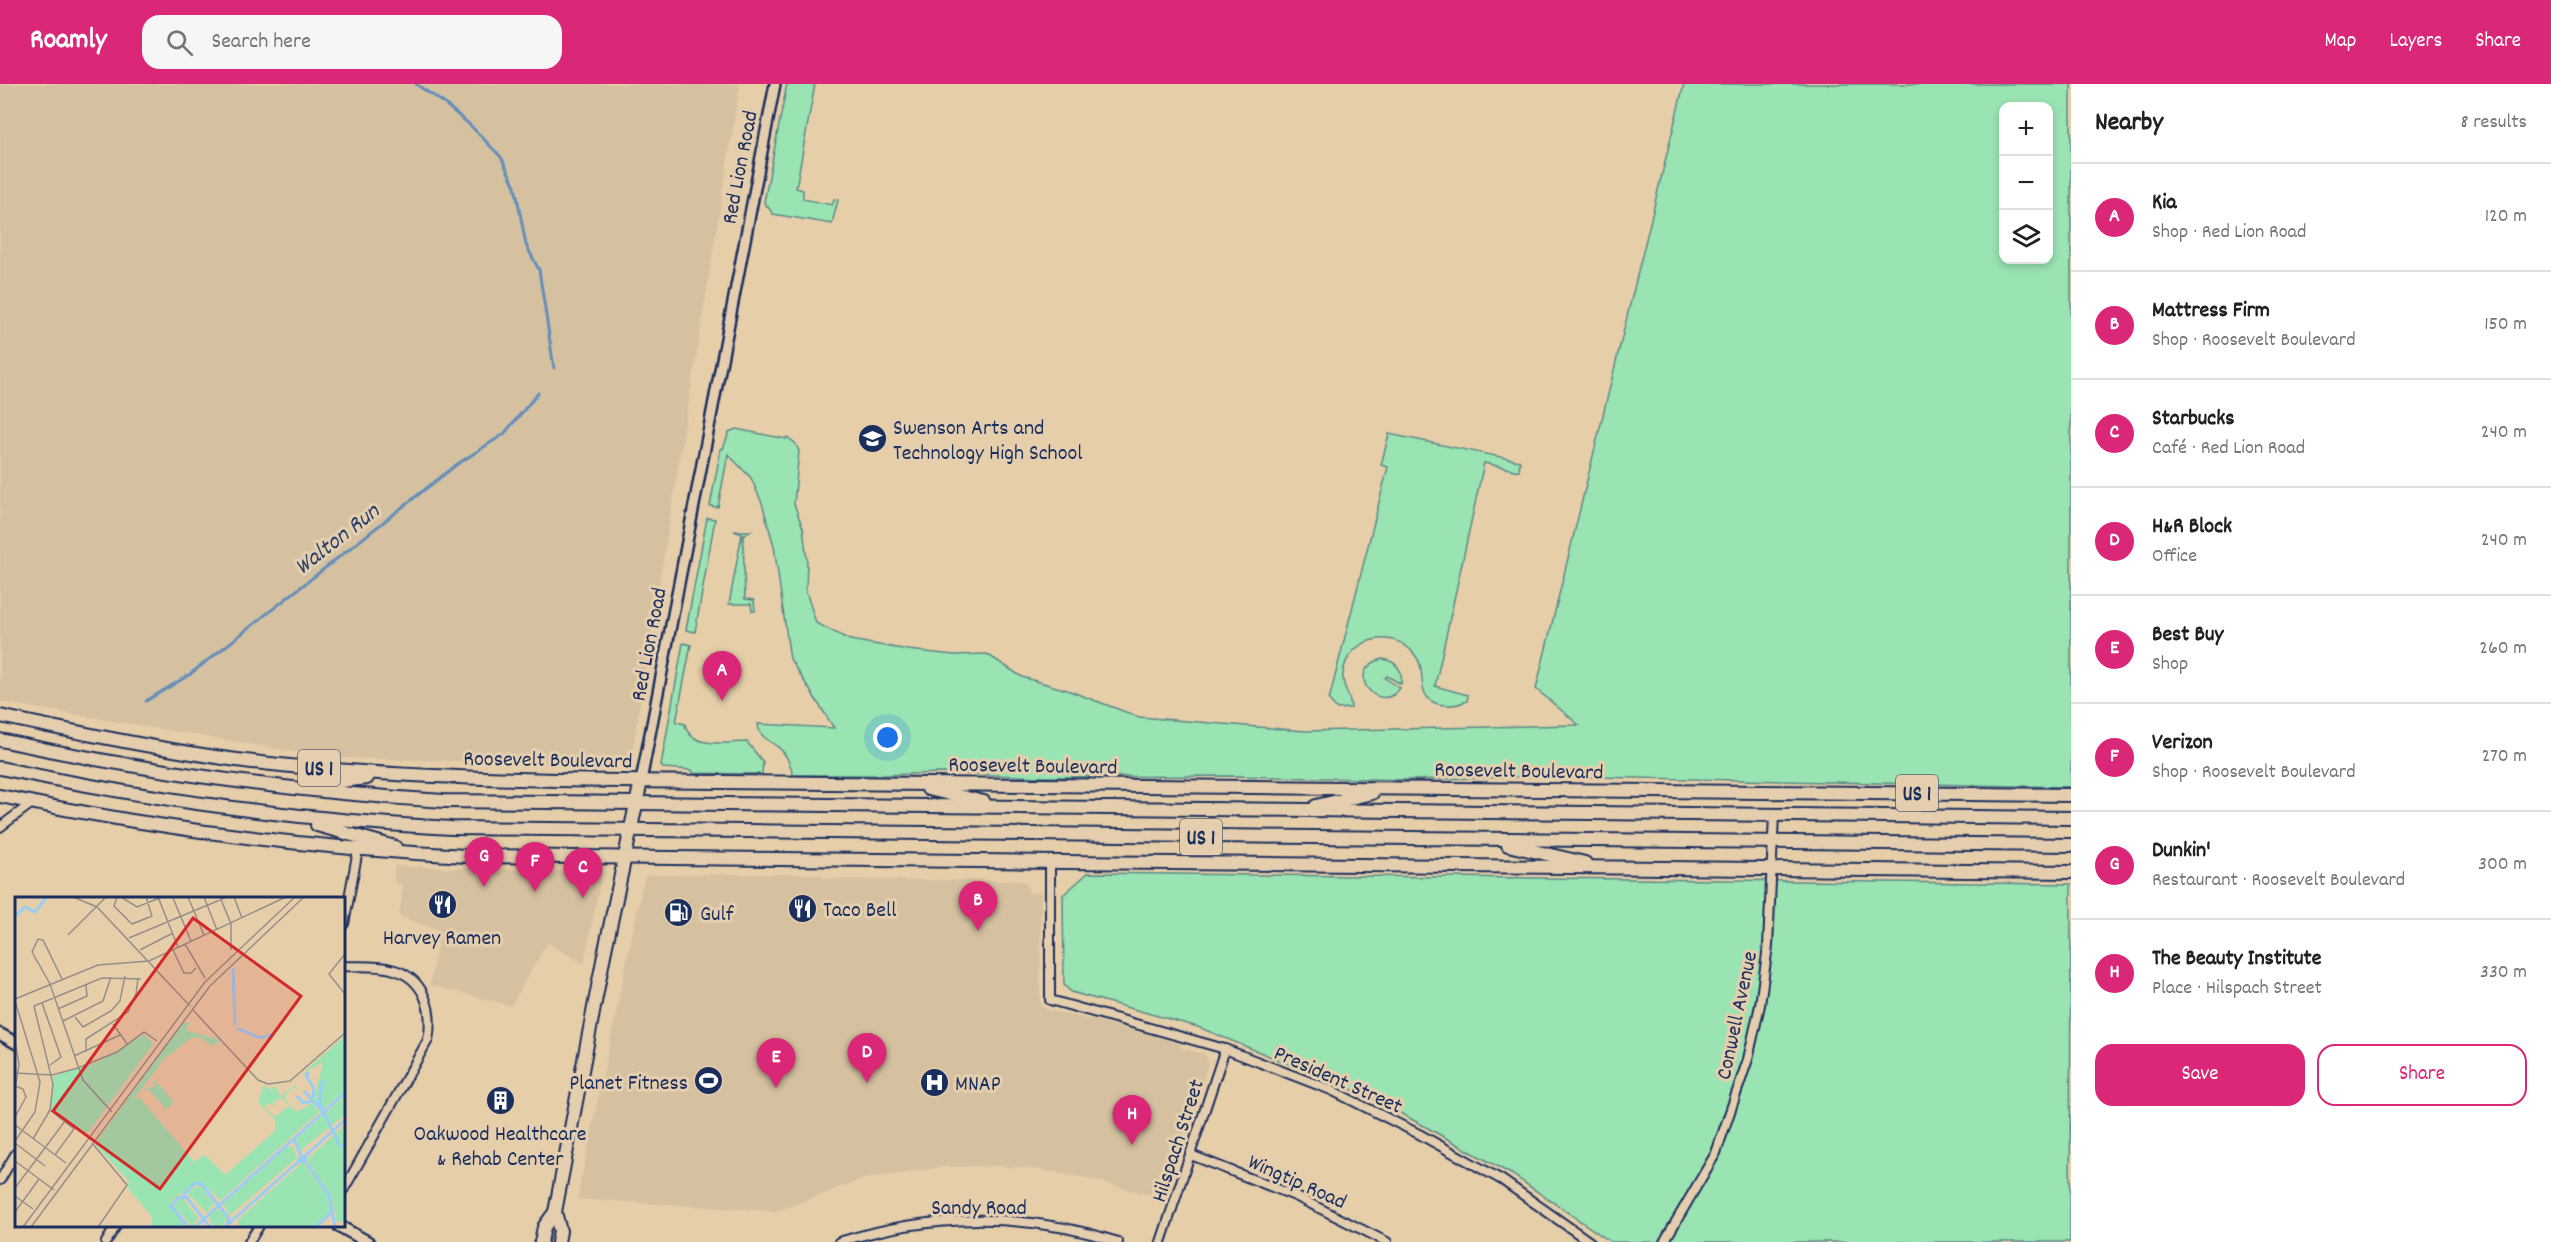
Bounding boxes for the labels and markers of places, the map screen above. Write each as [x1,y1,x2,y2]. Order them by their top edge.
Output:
place label: Swenson Arts and Technology High School [893,414,1082,470]
school or university icon: Swenson Arts and Technology High School [856,423,888,455]
pin: A [702,652,742,701]
pin: G [464,838,504,887]
pin: F [516,842,554,892]
pin: C [564,848,602,898]
pin: B [958,882,998,931]
restaurant icon: Harvey Ramen [426,888,458,920]
restaurant icon: Taco Bell [786,892,818,924]
fuel station icon: Gulf [663,896,695,928]
place label: Taco Bell [823,896,896,927]
place label: Gulf [700,900,735,931]
place label: Harvey Ramen [383,924,501,955]
pin: D [848,1034,886,1083]
pin: E [756,1038,796,1088]
sports icon: Planet Fitness [693,1065,725,1097]
hospital icon: MNAP [918,1066,950,1098]
place label: Planet Fitness [569,1069,688,1100]
place label: MNAP [955,1070,1001,1101]
building icon: Oakwood Healthcare & Rehab Center [484,1084,516,1116]
pin: H [1112,1096,1152,1145]
place label: Oakwood Healthcare & Rehab Center [414,1120,586,1176]

